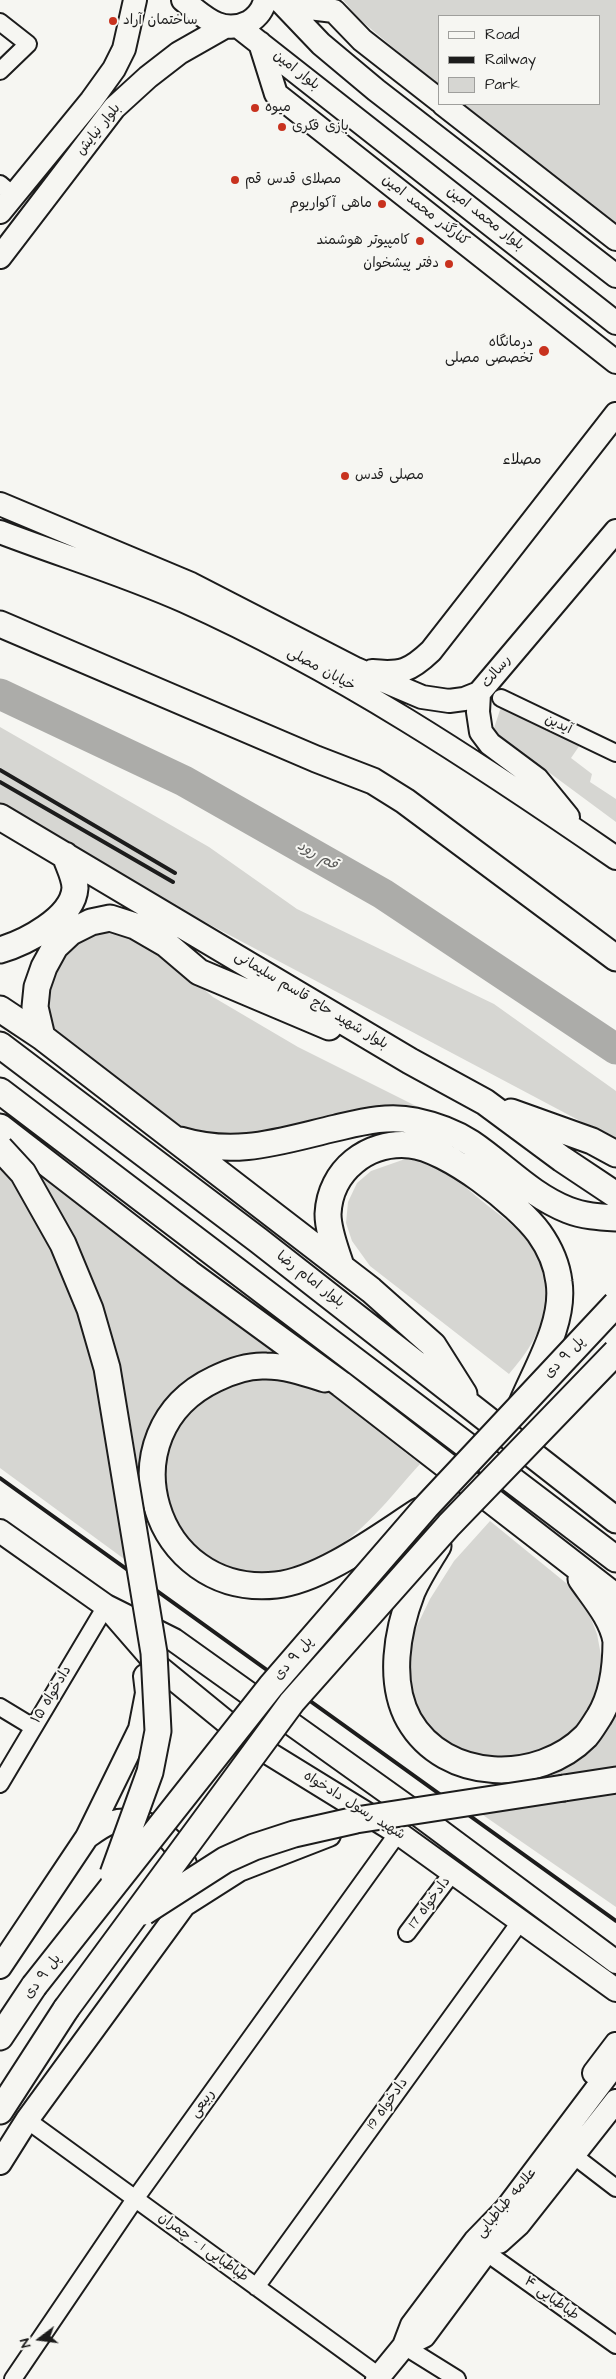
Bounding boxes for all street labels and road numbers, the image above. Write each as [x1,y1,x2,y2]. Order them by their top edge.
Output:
street label: بلوار امین [269,48,323,94]
street label: بلوار نیایش [73,101,125,159]
street label: کنارگذر محمد امین [378,172,472,250]
street label: بلوار محمد امین [443,184,527,254]
street label: خیابان مصلی [284,644,358,696]
street label: رسالت [478,652,516,692]
street label: آیدین [542,711,574,739]
street label: بلوار شهید حاج قاسم سلیمانی [231,948,391,1054]
street label: بلوار امام رضا [273,1248,347,1312]
street label: پل ۹ دی [541,1334,589,1382]
street label: پل ۹ دی [271,1634,317,1684]
street label: دادخواه ۱۵ [28,1663,76,1727]
street label: شهید رسول دادخواه [300,1768,408,1844]
street label: دادخواه 17 [405,1874,455,1932]
street label: پل ۹ دی [21,1951,65,2003]
street label: دادخواه 19 [364,2075,412,2133]
street label: ربیعی [187,2086,219,2122]
street label: علامه طباطبایی [473,2165,541,2241]
street label: طباطبایی 1 - چمران [155,2210,251,2286]
street label: طباطبایی ۴ [520,2273,582,2325]

